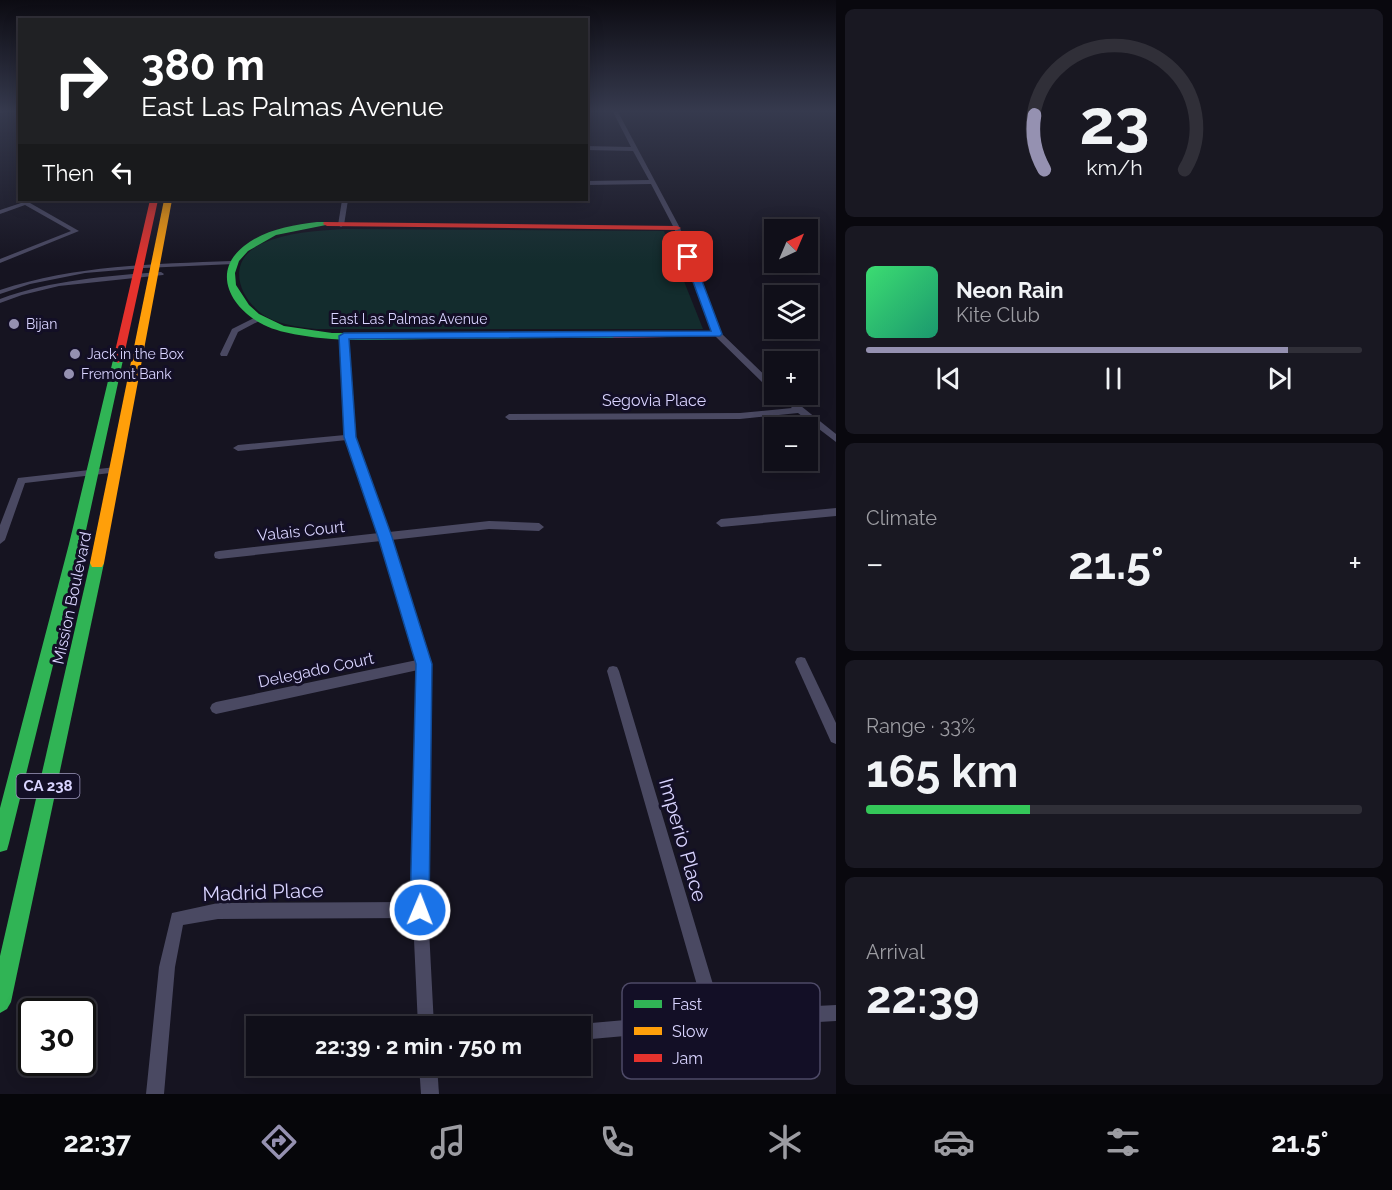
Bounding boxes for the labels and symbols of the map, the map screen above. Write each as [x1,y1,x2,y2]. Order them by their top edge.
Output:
north arrow [764,219,818,273]
pin [662,231,713,282]
street label: East Las Palmas Avenue [331,311,487,327]
place label: Bijan [26,316,57,332]
marker: Bijan [7,317,21,331]
place label: Jack in the Box [87,346,184,362]
marker: Jack in the Box [68,347,82,361]
place label: Fremont Bank [81,366,172,382]
marker: Fremont Bank [62,367,76,381]
street label: Segovia Place [602,391,706,410]
street label: Valais Court [256,517,346,545]
street label: Mission Boulevard [49,530,95,666]
street label: Delegado Court [256,648,376,692]
road number: CA 238 [16,774,80,798]
street label: Imperio Place [654,776,712,905]
street label: Madrid Place [202,878,324,906]
position arrow [388,878,452,942]
legend [622,983,820,1079]
text: Fast [672,995,703,1014]
speed limit sign: 30 [18,998,96,1076]
text: Slow [672,1022,708,1041]
text: Jam [672,1049,703,1068]

